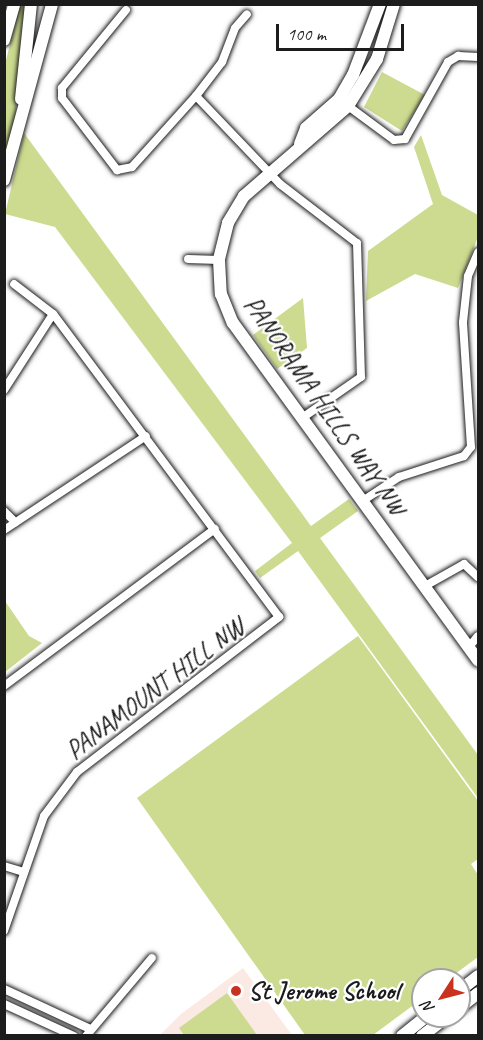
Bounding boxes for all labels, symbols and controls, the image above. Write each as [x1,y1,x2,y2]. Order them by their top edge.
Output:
scale bar [279,12,406,50]
text: 100 m [287,23,326,45]
street label: PANORAMA HILLS WAY NW [237,289,413,523]
street label: PANAMOUNT HILL NW [60,612,250,766]
north arrow [411,968,471,1028]
place label: St Jerome School [248,975,400,1007]
marker: St Jerome School [229,984,243,998]
text: N [417,998,439,1017]

